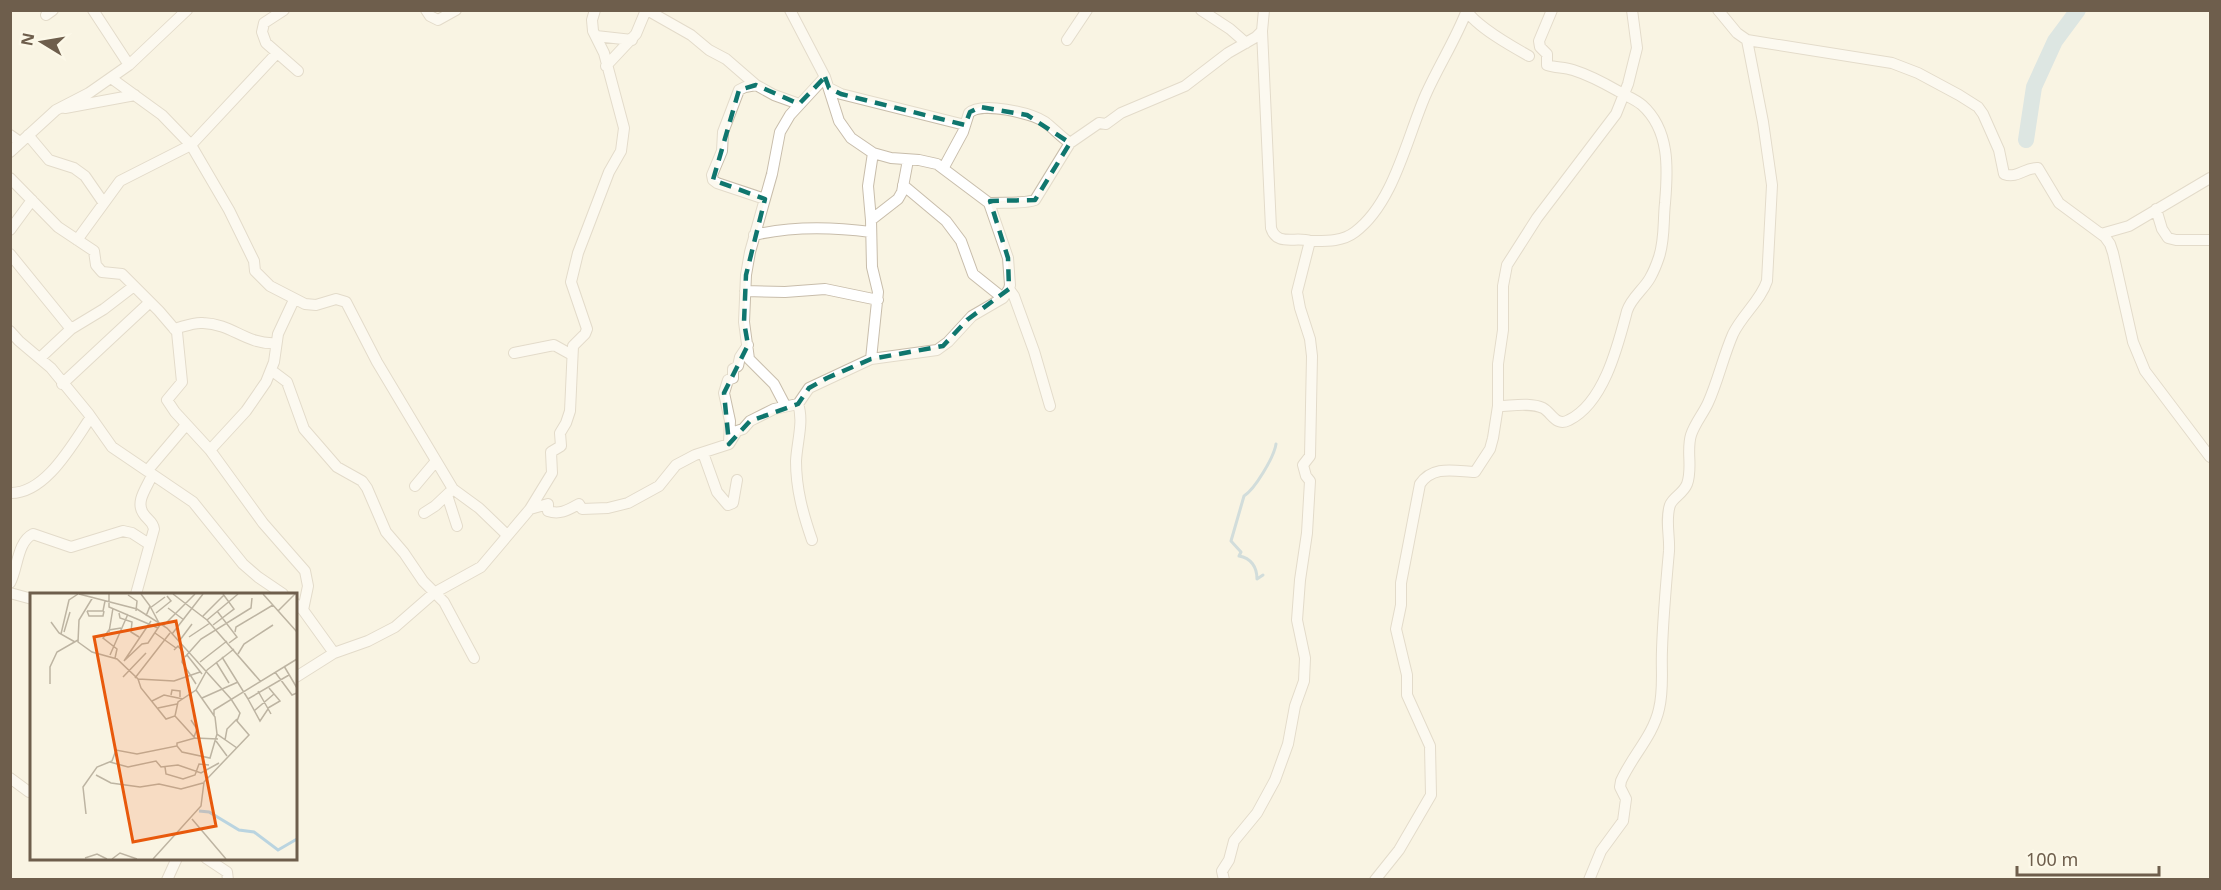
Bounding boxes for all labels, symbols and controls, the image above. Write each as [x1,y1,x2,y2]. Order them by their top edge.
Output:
north arrow [12,12,72,72]
text: N [15,31,39,48]
inset map [30,593,297,860]
scale bar [2017,839,2160,877]
text: 100 m [2026,847,2078,871]

